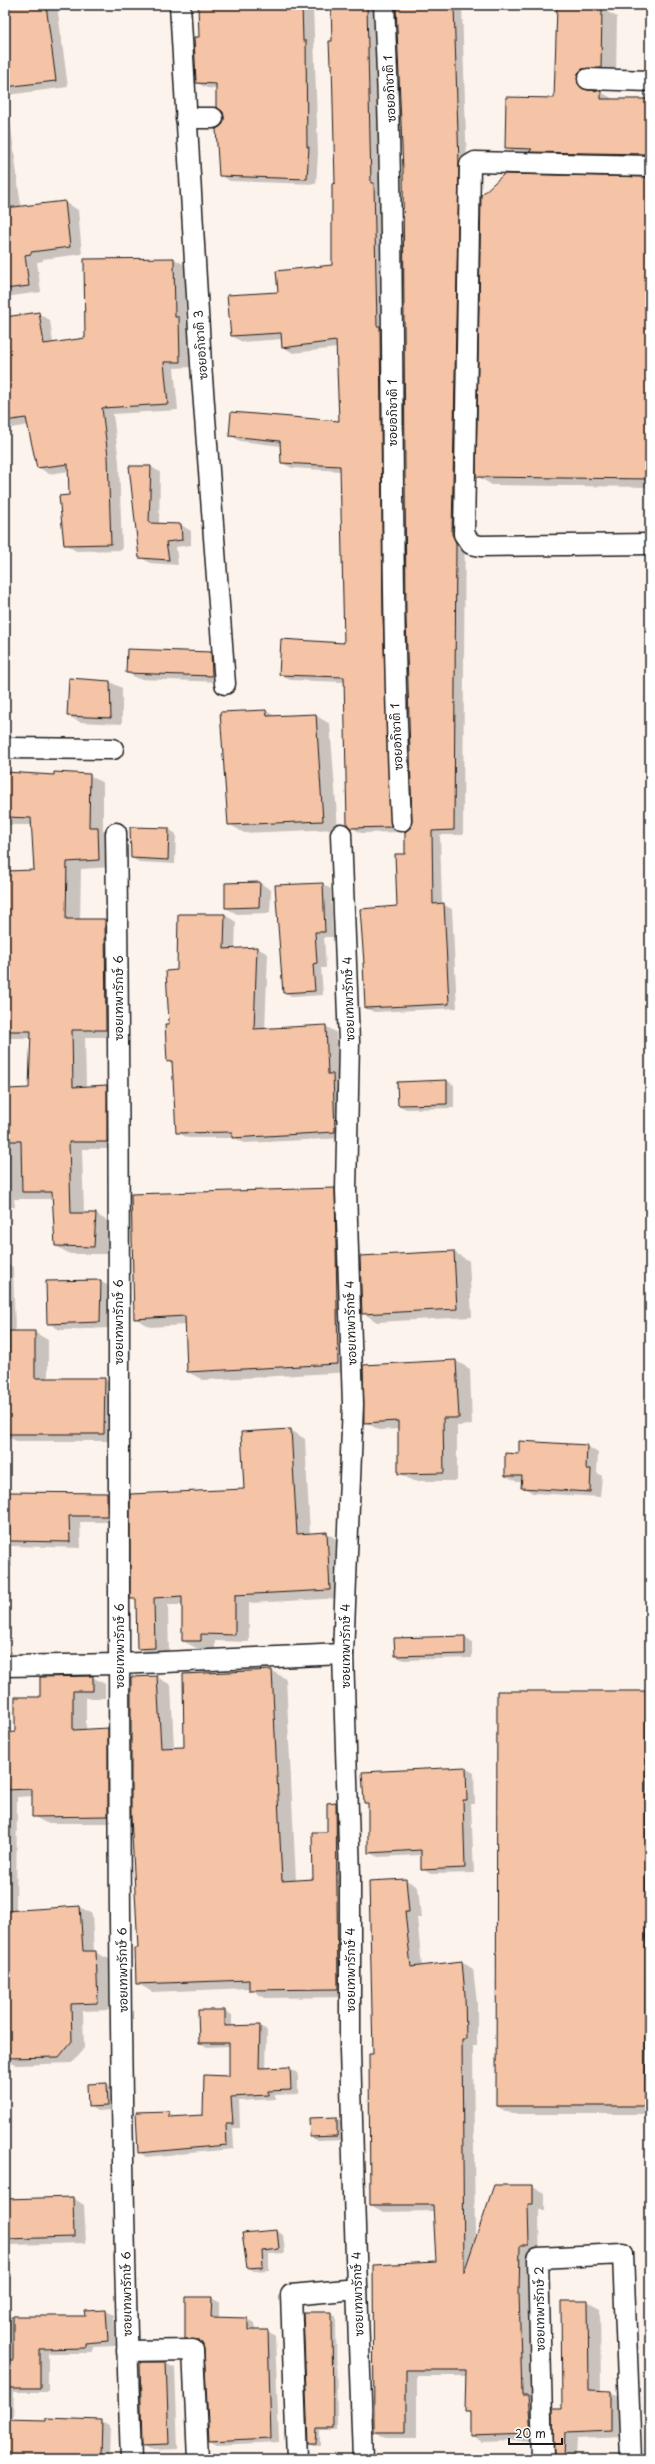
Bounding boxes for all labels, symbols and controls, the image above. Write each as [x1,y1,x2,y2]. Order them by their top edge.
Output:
street label: ซอยอภิชาติ 1 [378,55,400,123]
street label: ซอยอภิชาติ 3 [189,310,211,380]
street label: ซอยอภิชาติ 1 [383,379,401,447]
street label: ซอยอภิชาติ 1 [385,703,407,771]
street label: ซอยเทพารักษ์ 6 [109,955,127,1041]
street label: ซอยเทพารักษ์ 4 [338,956,358,1042]
street label: ซอยเทพารักษ์ 6 [109,1279,127,1365]
street label: ซอยเทพารักษ์ 4 [340,1280,360,1366]
street label: ซอยเทพารักษ์ 6 [110,1603,128,1689]
street label: ซอยเทพารักษ์ 4 [336,1604,354,1688]
street label: ซอยเทพารักษ์ 6 [112,1927,132,2013]
street label: ซอยเทพารักษ์ 4 [341,1928,359,2012]
street label: ซอยเทพารักษ์ 6 [116,2251,136,2337]
street label: ซอยเทพารักษ์ 4 [347,2251,367,2337]
street label: ซอยเทพารักษ์ 2 [529,2266,549,2352]
scale bar [509,2420,562,2446]
text: 20 m [515,2424,546,2442]

